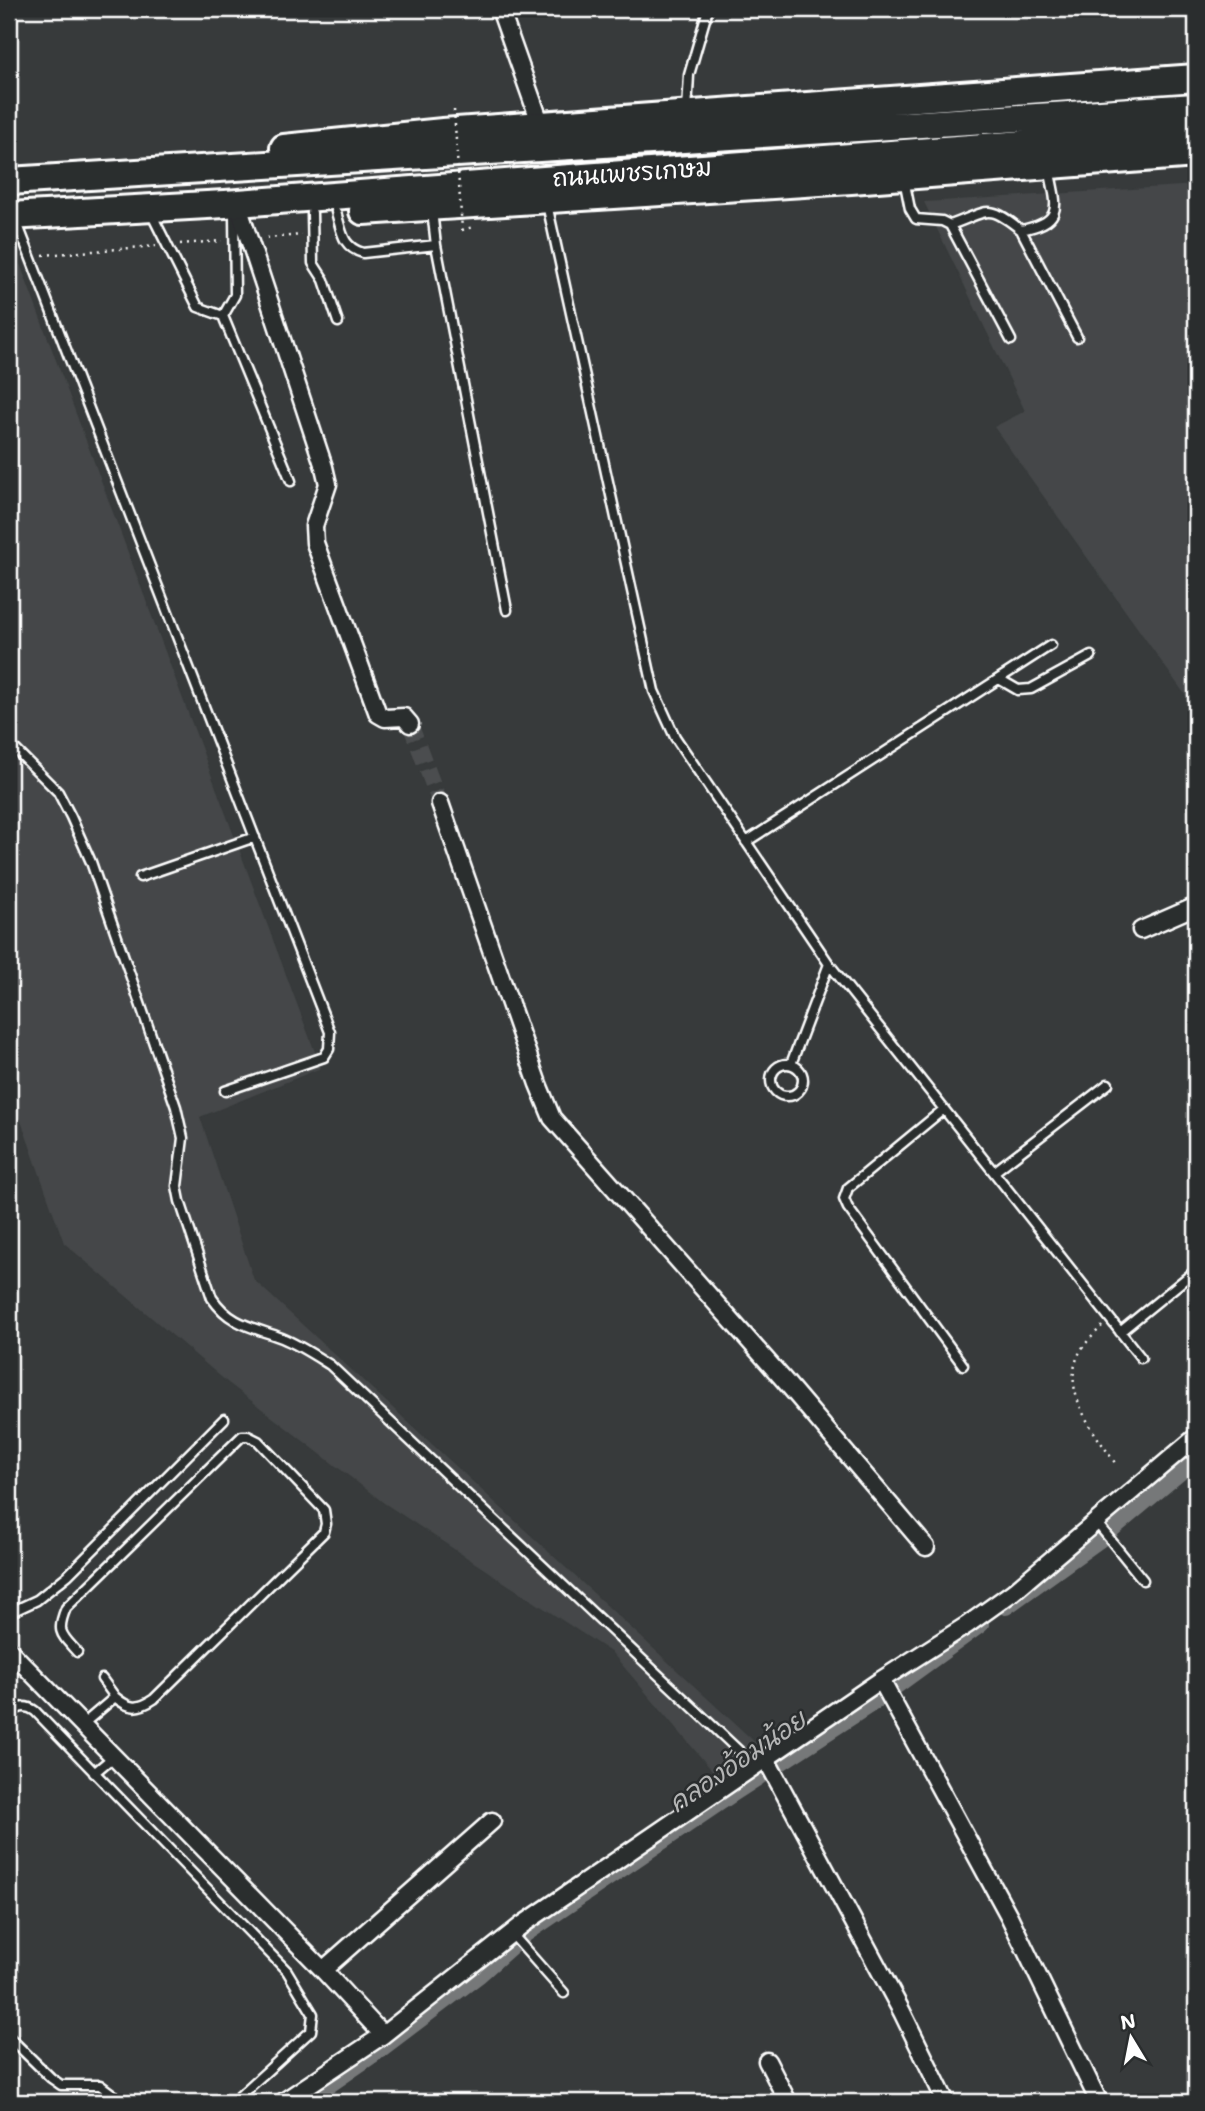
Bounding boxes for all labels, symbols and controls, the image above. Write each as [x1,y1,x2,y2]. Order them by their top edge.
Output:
street label: ถนนเพชรเกษม [551,151,713,195]
water label: คลองอ้อมน้อย [661,1701,815,1820]
north arrow [1096,2002,1166,2072]
text: N [1119,2008,1138,2035]

